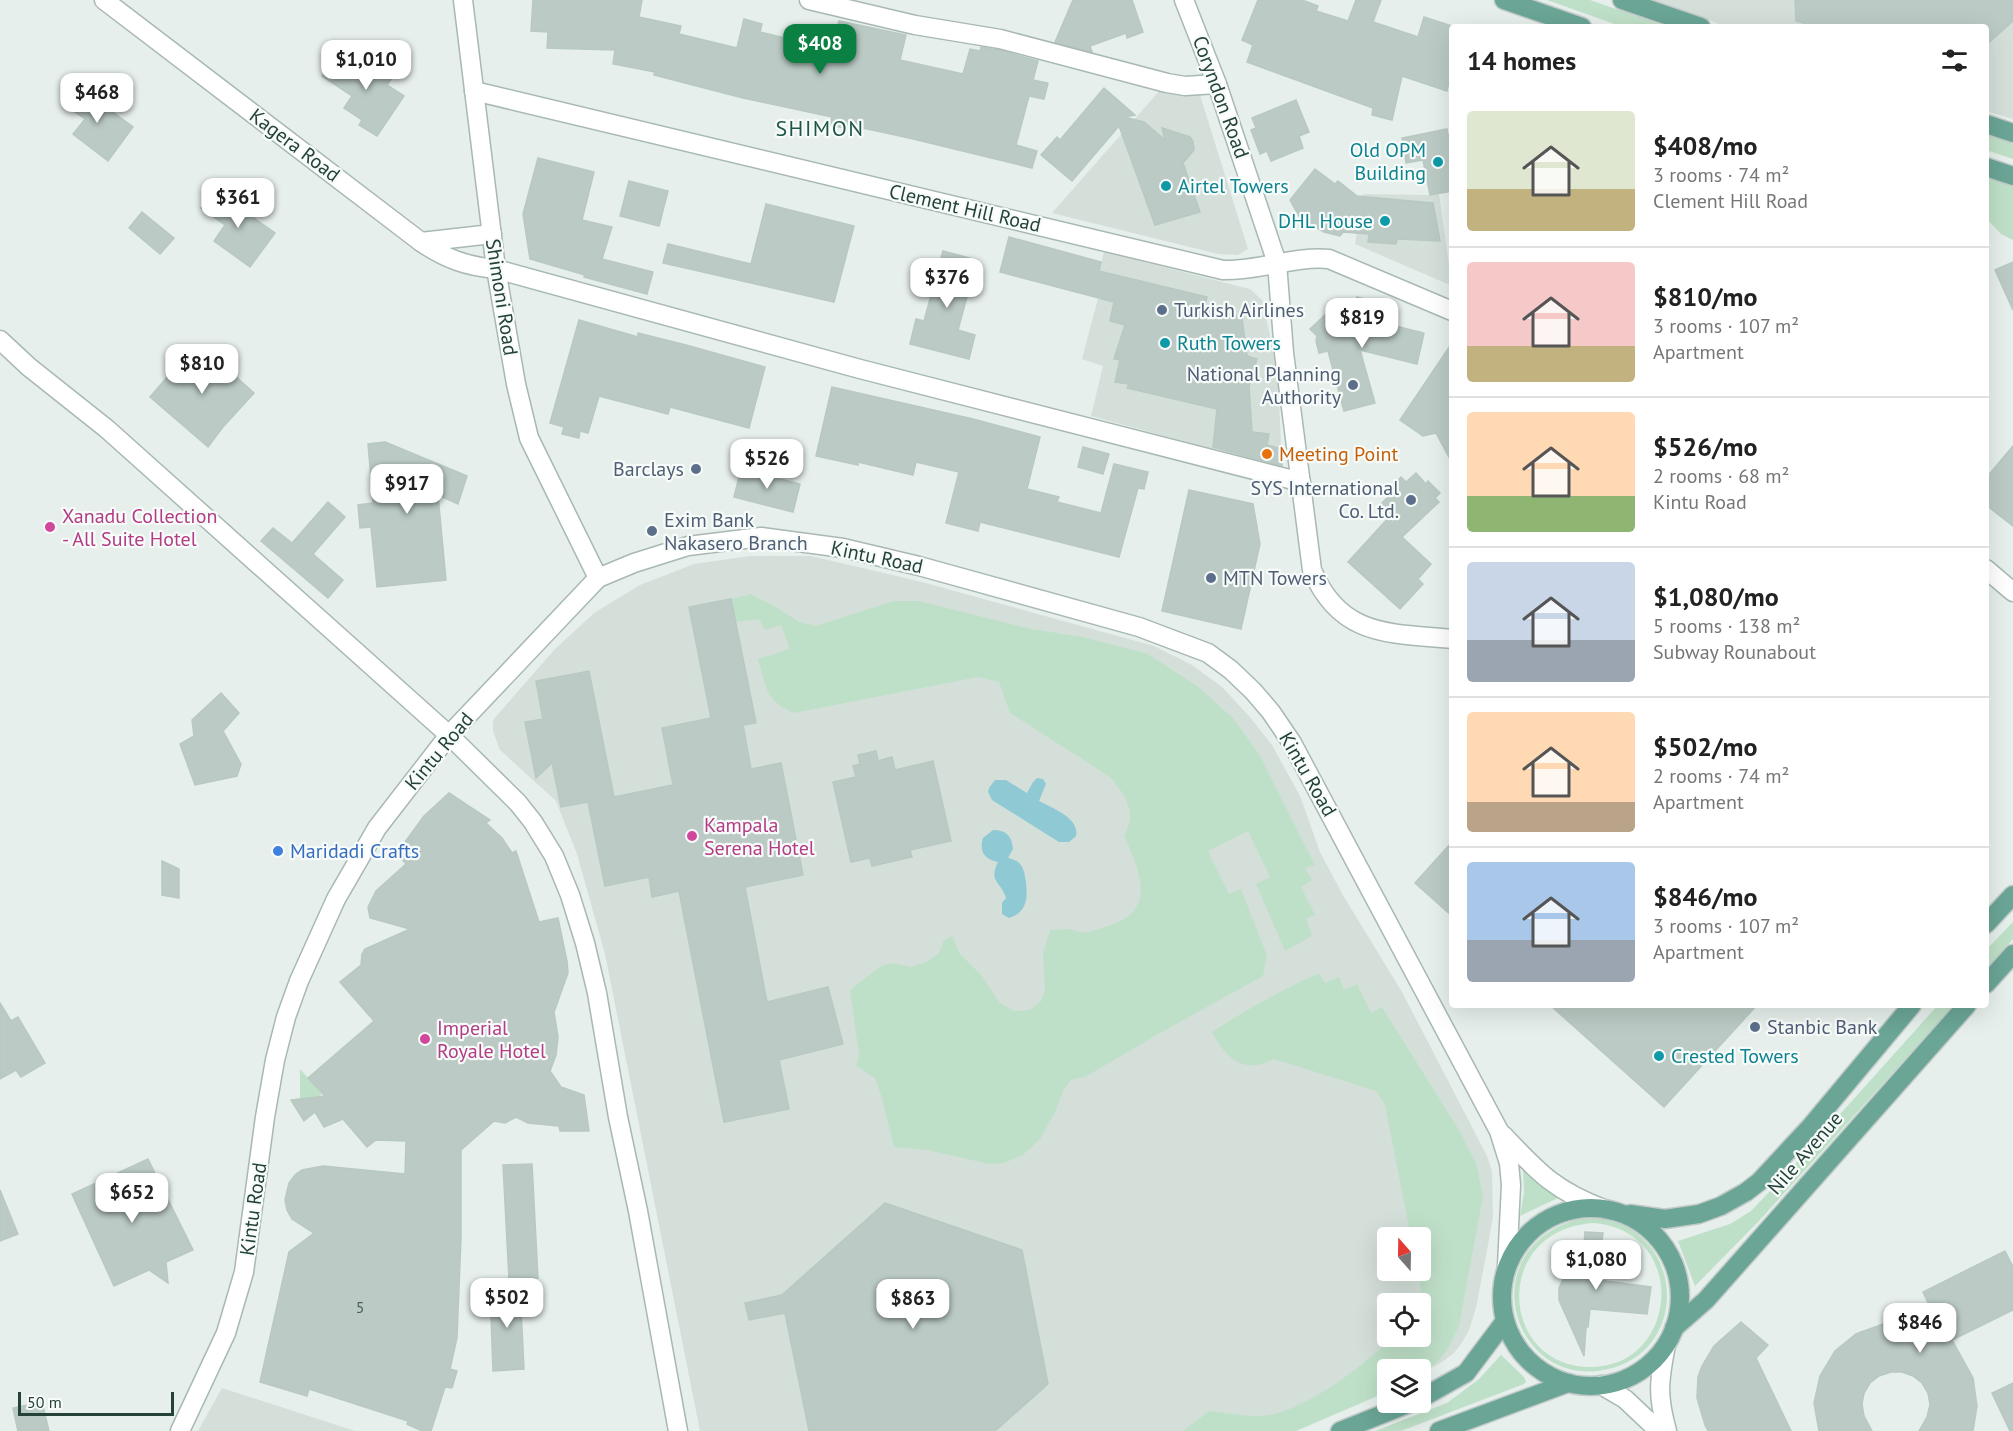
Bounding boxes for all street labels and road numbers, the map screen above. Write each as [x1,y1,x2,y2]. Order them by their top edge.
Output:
street label: Coryndon Road [1187,32,1255,162]
street label: Kagera Road [244,102,346,188]
street label: Clement Hill Road [887,178,1043,238]
street label: Shimoni Road [480,237,524,357]
street label: Kintu Road [828,535,926,579]
street label: Kintu Road [399,707,479,795]
street label: Kintu Road [1273,727,1343,821]
street label: Nile Avenue [1762,1106,1848,1200]
street label: Kintu Road [234,1161,272,1257]

